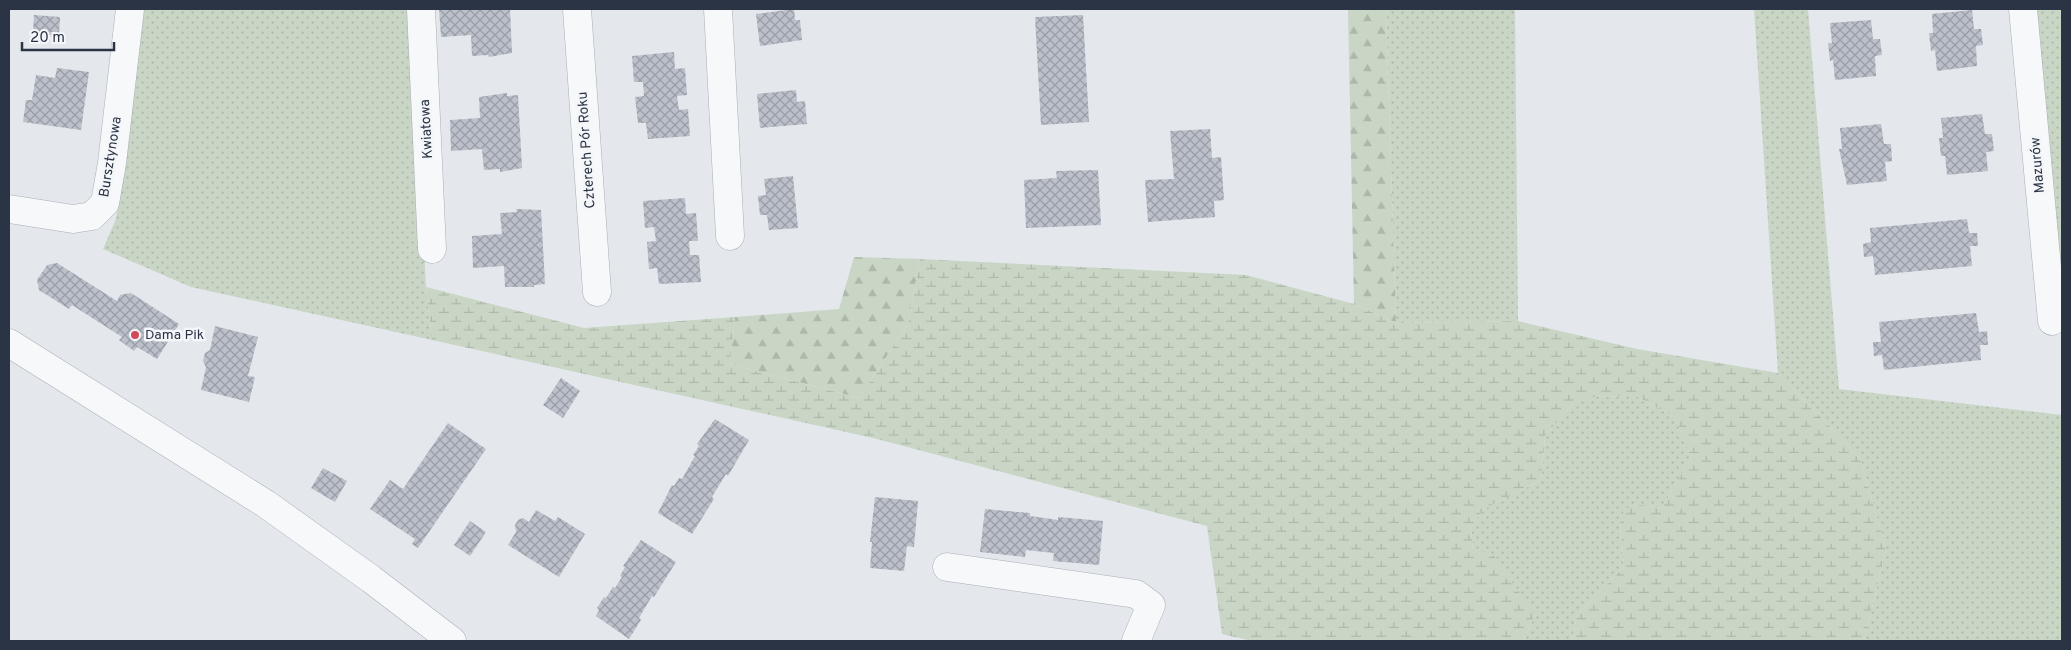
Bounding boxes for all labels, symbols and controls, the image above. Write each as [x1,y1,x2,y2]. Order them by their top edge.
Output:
scale bar [22,20,115,52]
text: 20 m [30,29,65,48]
street label: Czterech Pór Roku [574,91,600,209]
street label: Kwiatowa [417,99,437,159]
street label: Bursztynowa [96,115,126,199]
street label: Mazurów [2027,136,2049,194]
place label: Dama Pik [145,327,204,344]
marker: Dama Pik [129,329,141,341]

